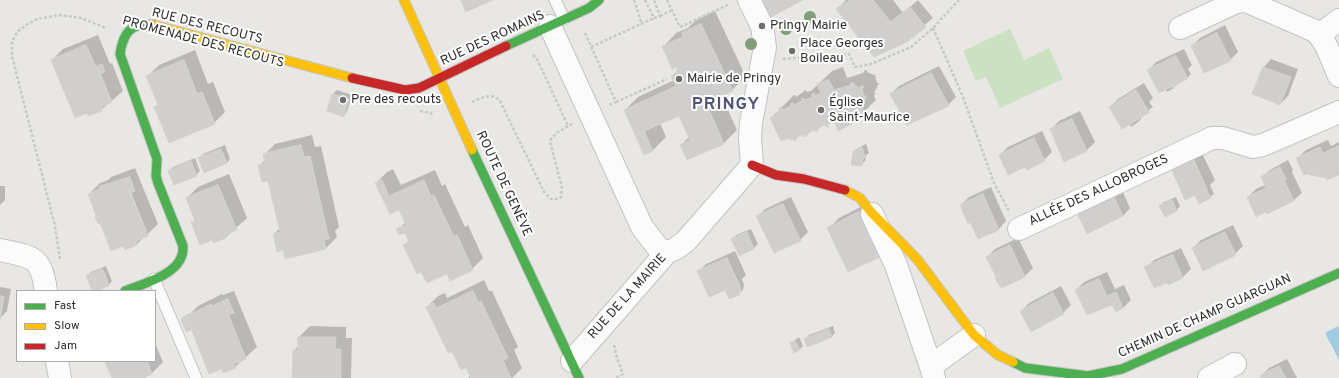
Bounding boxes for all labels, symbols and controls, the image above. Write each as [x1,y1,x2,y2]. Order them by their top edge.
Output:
street label: RUE DES RECOUTS [150,6,264,48]
street label: RUE DES ROMAINS [438,8,548,70]
street label: PROMENADE DES RECOUTS [120,14,286,72]
place label: Pringy Mairie [770,18,847,34]
marker: Pringy Mairie [757,21,767,31]
place label: Place Georges Boileau [800,36,884,67]
marker: Place Georges Boileau [787,46,797,56]
place label: Mairie de Pringy [687,71,781,87]
marker: Mairie de Pringy [674,74,684,84]
place label: Pre des recouts [351,92,441,108]
marker: Pre des recouts [338,95,348,105]
place label: Église Saint-Maurice [829,95,910,126]
district label: PRINGY [692,96,760,116]
marker: Église Saint-Maurice [816,105,826,115]
street label: ROUTE DE GENÈVE [472,129,534,239]
street label: ALLÉE DES ALLOBROGES [1027,152,1171,230]
street label: RUE DE LA MAIRIE [585,251,671,343]
street label: CHEMIN DE CHAMP GUARGUAN [1116,272,1294,362]
legend [16,290,156,362]
text: Fast [54,298,76,314]
text: Slow [54,318,80,334]
text: Jam [54,338,77,354]

